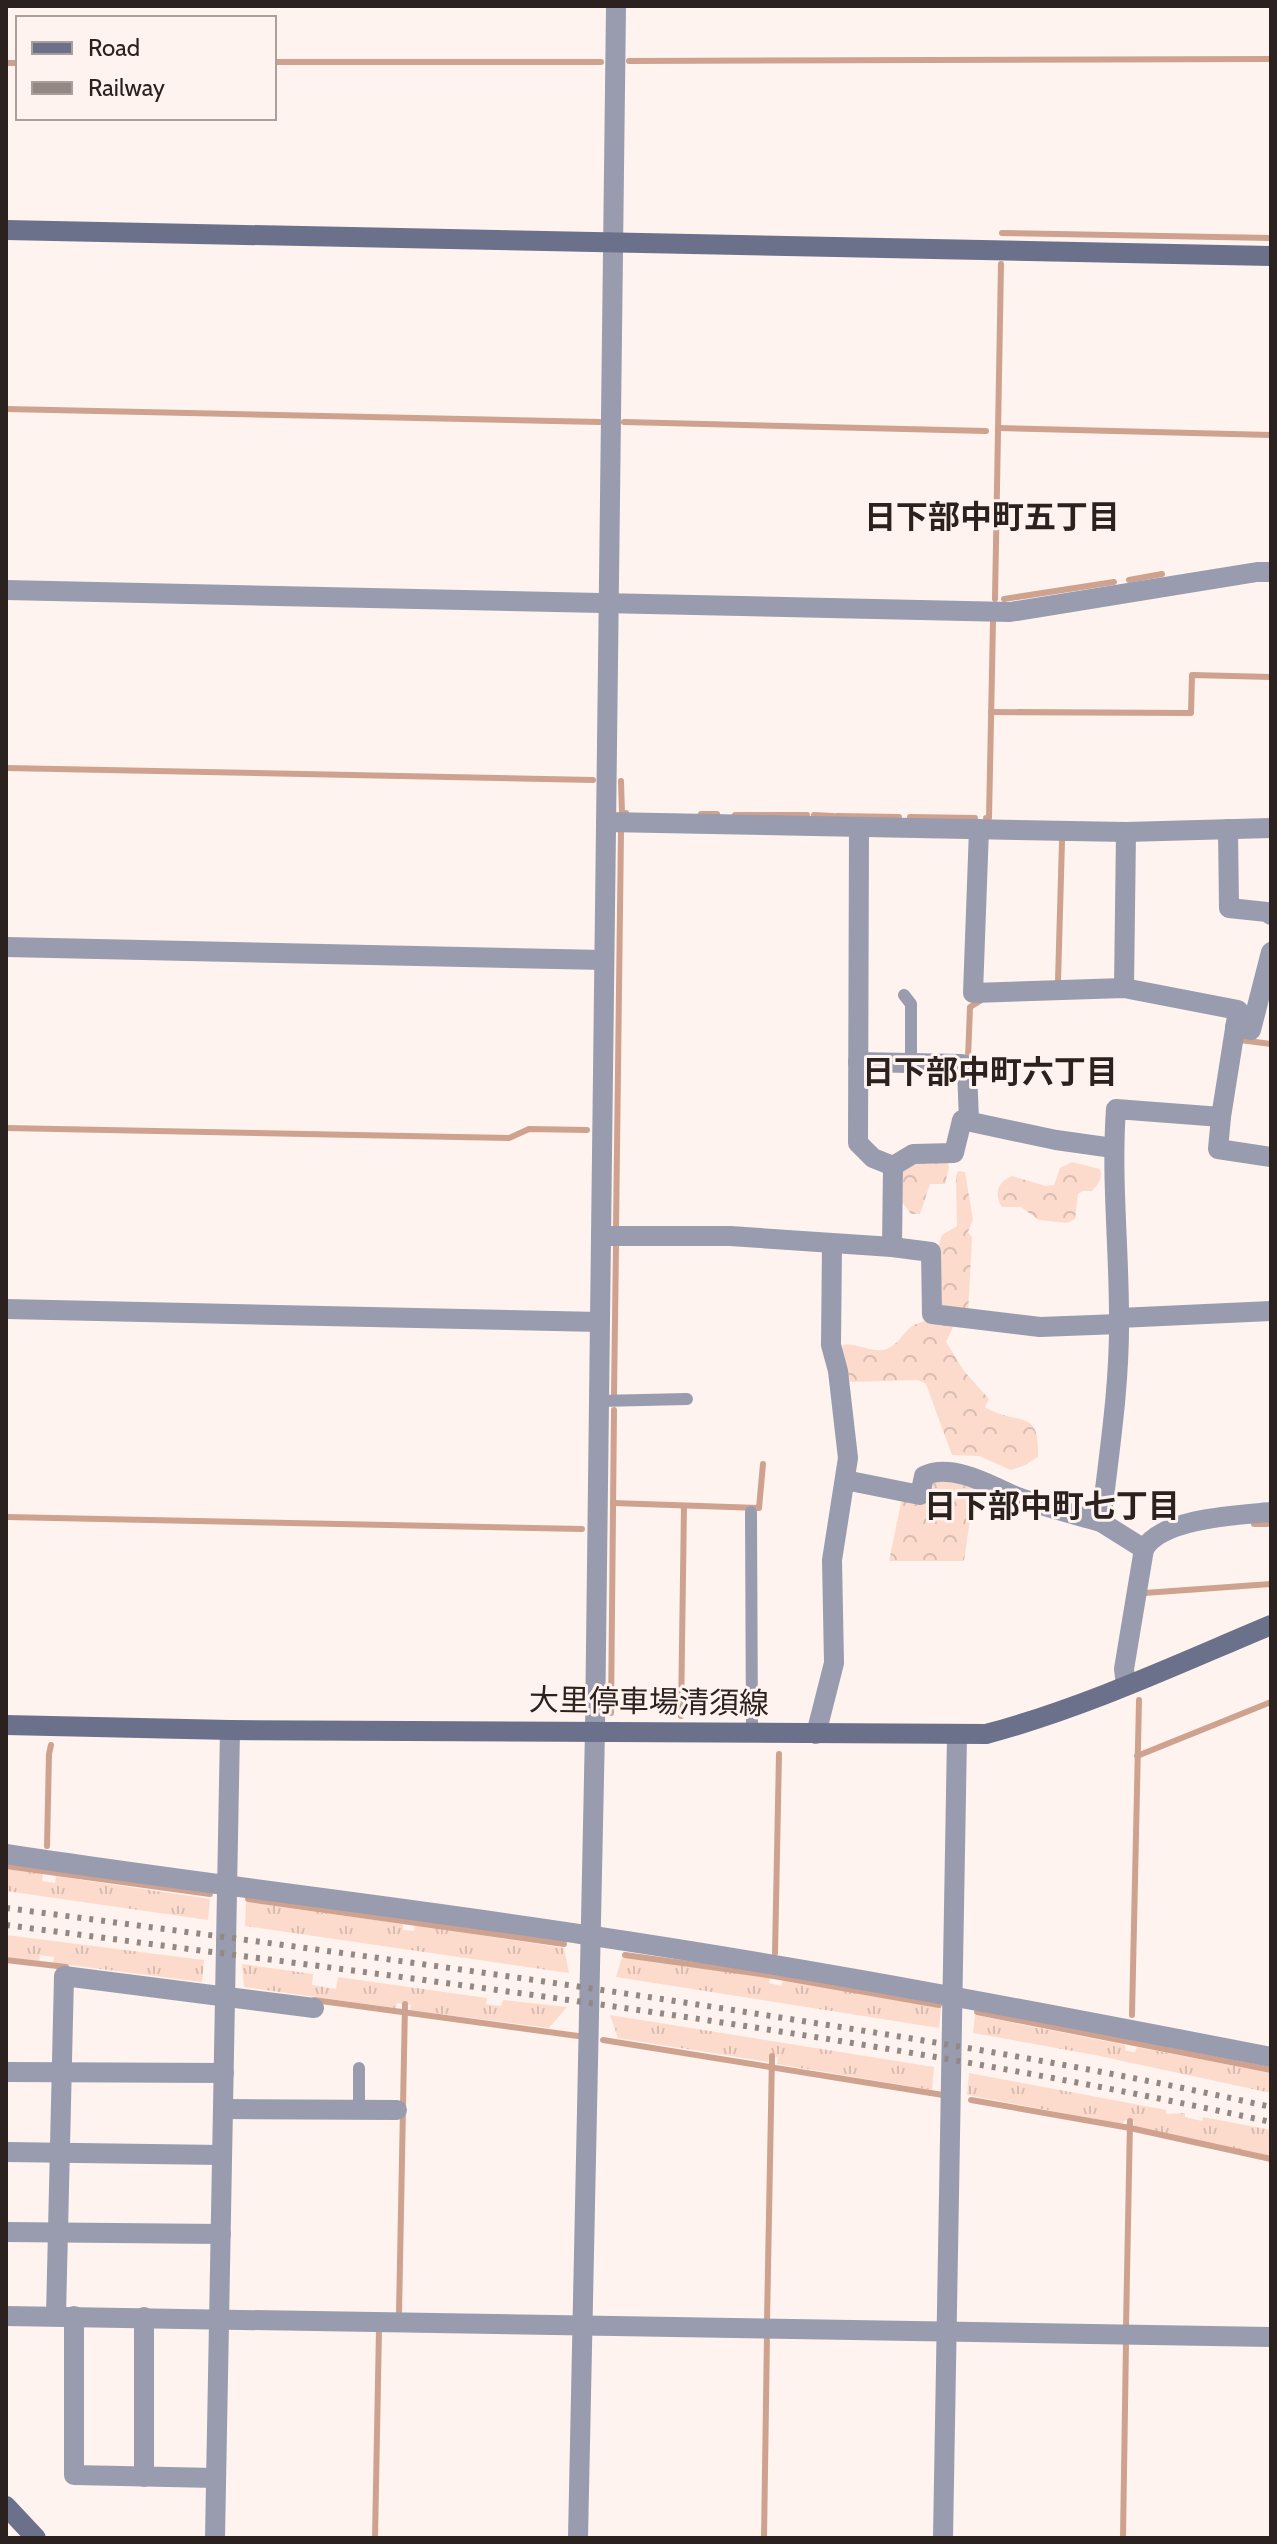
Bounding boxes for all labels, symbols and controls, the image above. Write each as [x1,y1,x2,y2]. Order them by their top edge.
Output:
legend [16,16,276,120]
text: Road [88,33,140,62]
text: Railway [88,73,165,102]
district label: 日下部中町五丁目 [864,497,1120,536]
district label: 日下部中町六丁目 [862,1052,1118,1091]
district label: 日下部中町七丁目 [924,1486,1180,1525]
street label: 大里停車場清須線 [529,1681,769,1722]

